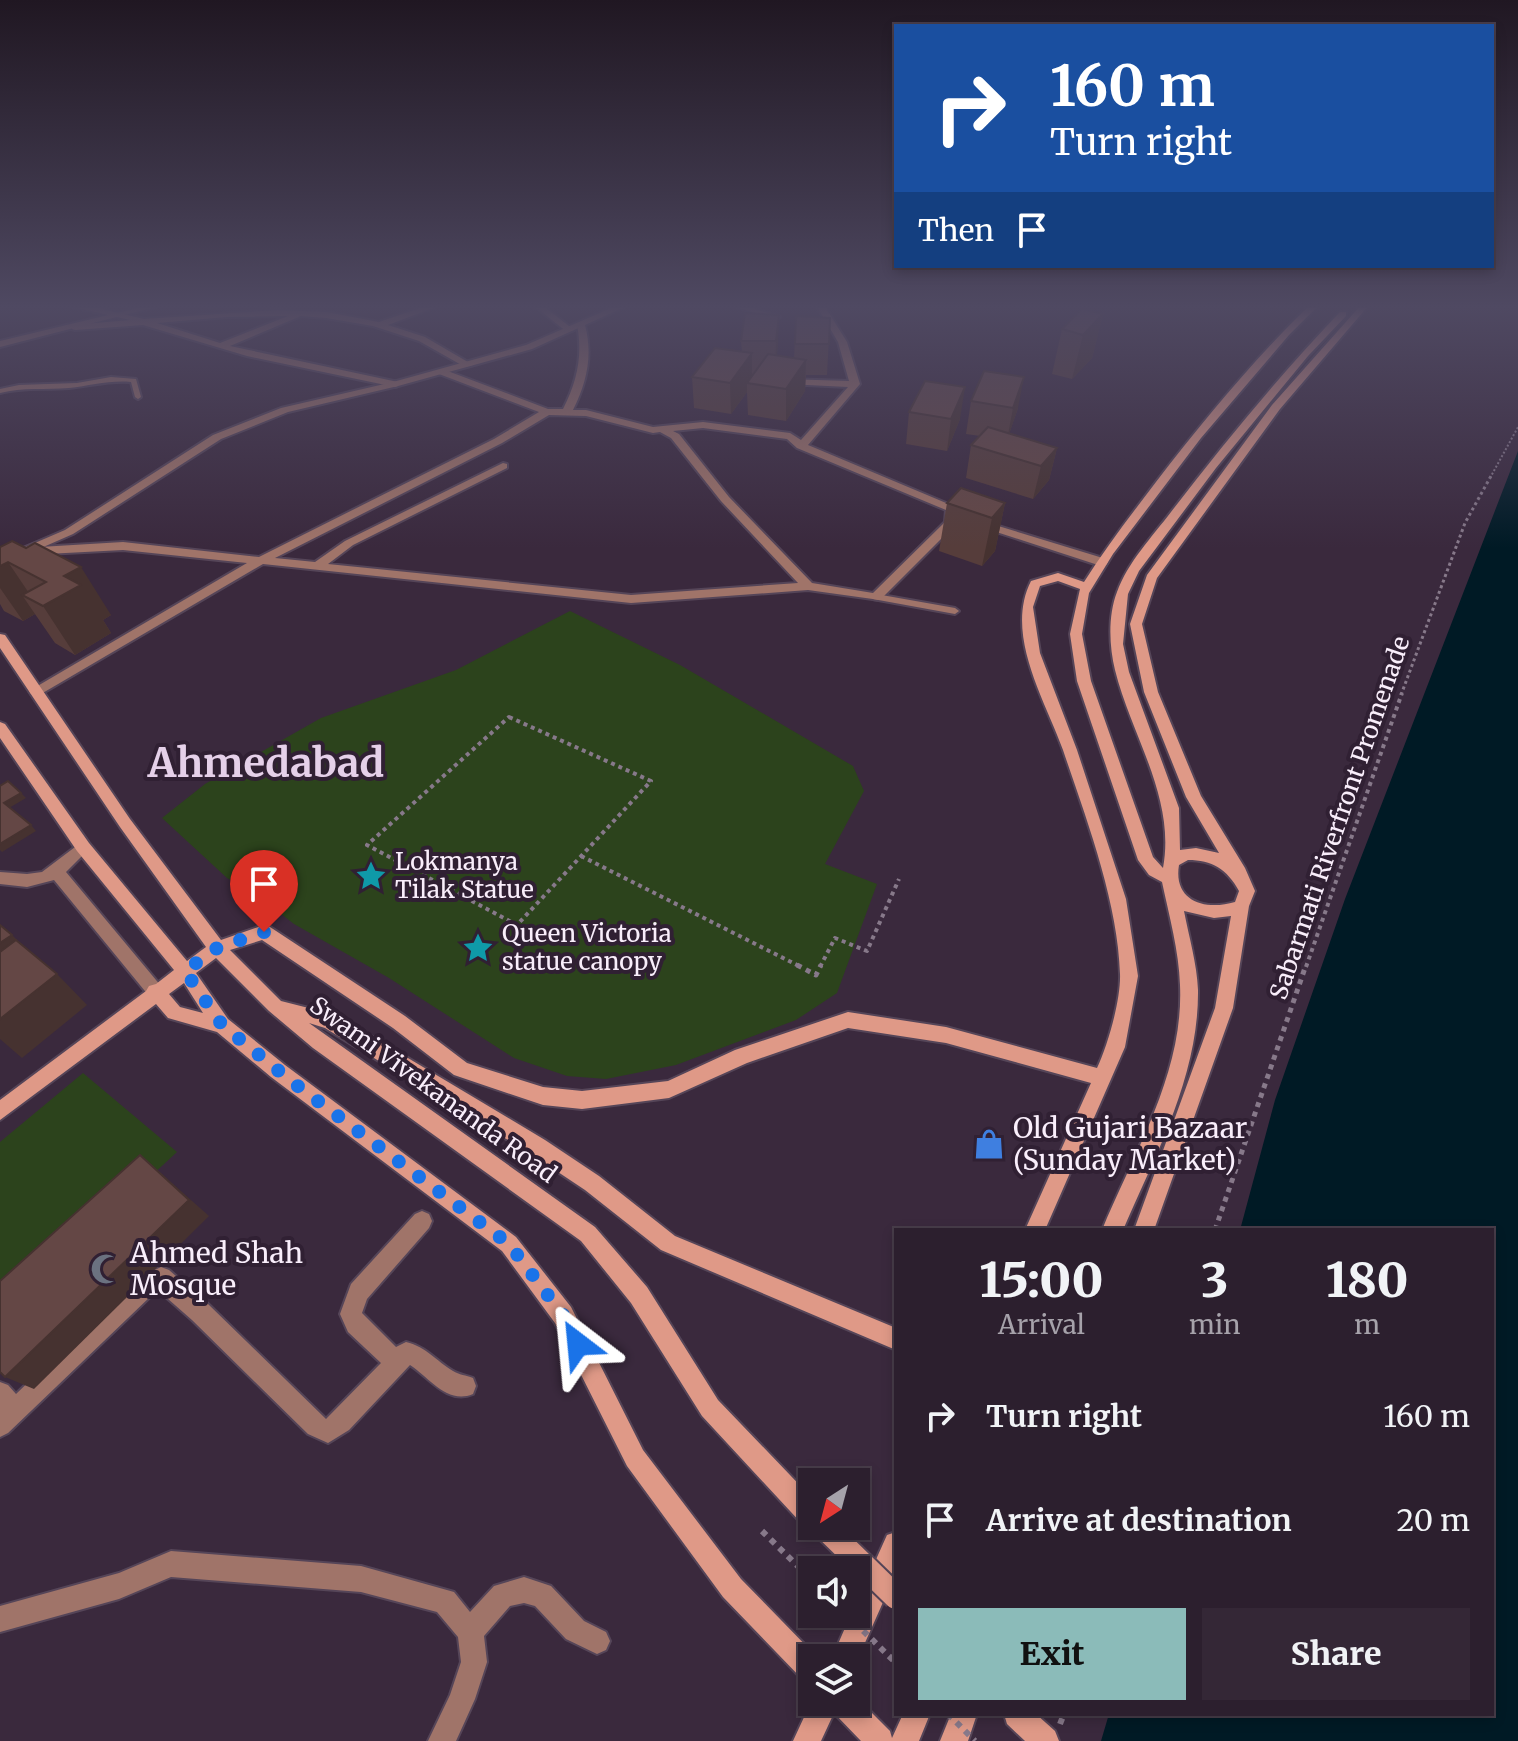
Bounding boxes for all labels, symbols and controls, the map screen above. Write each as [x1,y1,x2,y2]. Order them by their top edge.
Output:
text: 160 m [1050,51,1215,121]
icon: right [918,56,1022,160]
text: Turn right [1050,120,1232,165]
icon: arrive [1010,208,1054,252]
text: Then [918,211,994,249]
street label: Sabarmati Riverfront Promenade [1263,632,1416,1004]
district label: Ahmedabad [147,738,384,788]
place label: Lokmanya Tilak Statue [395,846,534,905]
pin [230,850,298,932]
place icon: Lokmanya Tilak Statue [354,859,388,893]
icon: arrive [242,862,286,906]
place label: Queen Victoria statue canopy [502,918,672,977]
place icon: Queen Victoria statue canopy [461,931,495,965]
street label: Swami Vivekananda Road [304,990,563,1190]
place label: Old Gujari Bazaar (Sunday Market) [1013,1110,1247,1178]
shop icon: Old Gujari Bazaar (Sunday Market) [972,1127,1006,1161]
place label: Ahmed Shah Mosque [129,1235,303,1303]
text: 15:00 [979,1250,1104,1310]
text: 3 [1201,1250,1228,1310]
text: 180 [1326,1250,1409,1310]
mosque icon: Ahmed Shah Mosque [89,1252,123,1286]
position arrow [536,1302,620,1386]
text: Arrival [998,1308,1085,1341]
text: min [1189,1308,1240,1341]
text: m [1354,1308,1380,1341]
icon: right [918,1394,962,1438]
text: Turn right [986,1397,1142,1435]
text: 160 m [1383,1397,1470,1435]
north arrow [798,1468,870,1540]
map controls [798,1468,870,1716]
icon: arrive [918,1498,962,1542]
text: Arrive at destination [986,1501,1292,1539]
text: 20 m [1397,1501,1470,1539]
button: sound [798,1556,870,1628]
button: Exit [918,1608,1186,1700]
button: Share [1202,1608,1470,1700]
button: layers [798,1644,870,1716]

